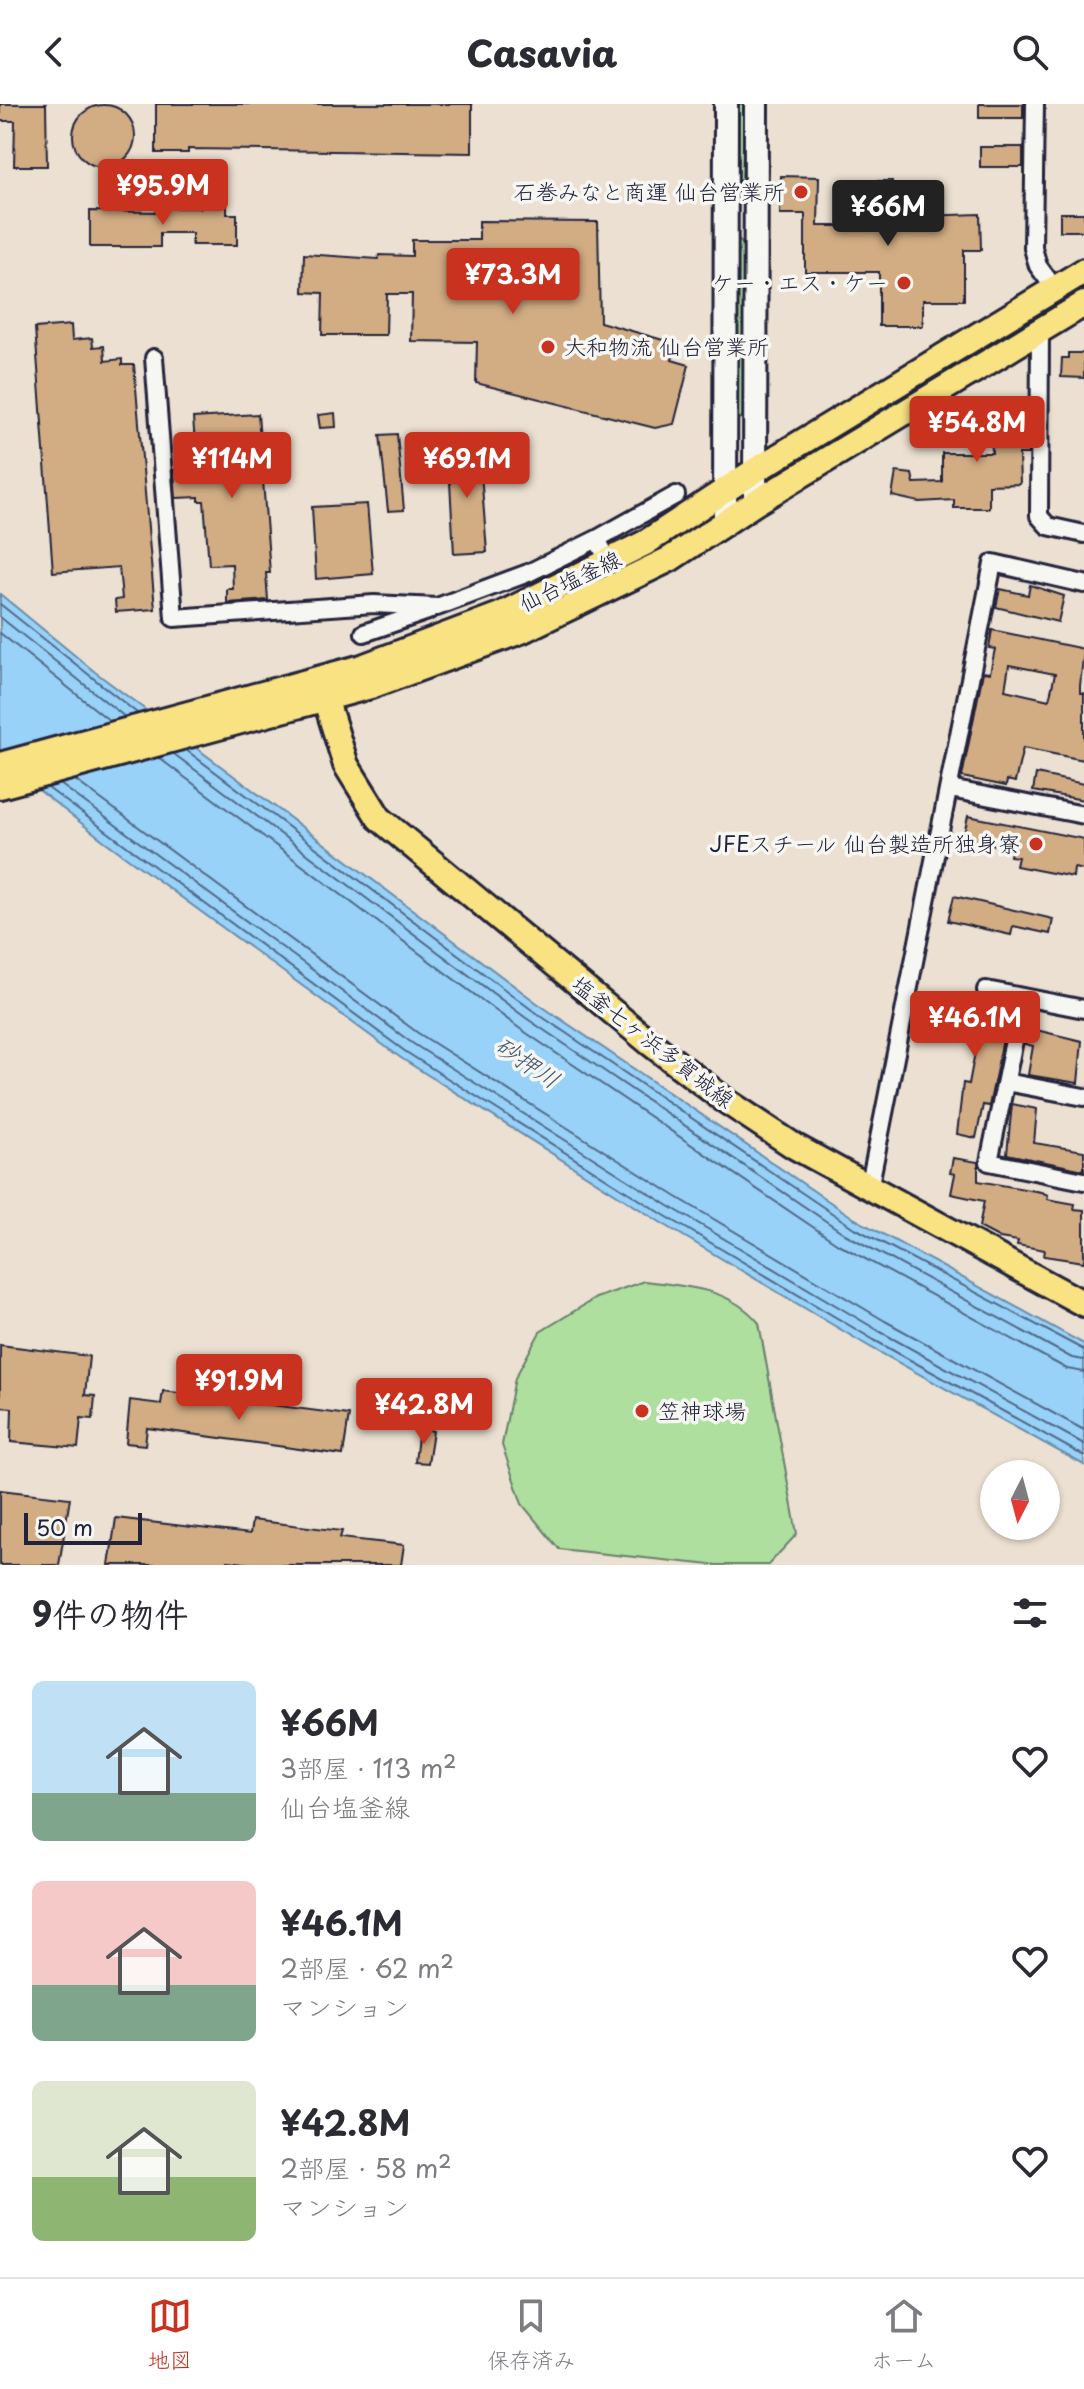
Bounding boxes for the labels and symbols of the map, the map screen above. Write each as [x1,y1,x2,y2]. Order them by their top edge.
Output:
pin: ¥95.9M [98,159,228,227]
place label: 石巻みなと商運 仙台営業所 [514,174,785,207]
pin: ¥66M [841,180,935,248]
marker: 石巻みなと商運 仙台営業所 [792,183,810,201]
pin: ¥73.3M [448,248,578,316]
place label: ケー・エス・ケー [712,265,888,298]
marker: ケー・エス・ケー [895,274,913,292]
place label: 大和物流 仙台営業所 [564,329,769,362]
marker: 大和物流 仙台営業所 [539,338,557,356]
pin: ¥54.8M [912,396,1042,464]
pin: ¥114M [176,432,288,500]
pin: ¥69.1M [402,432,532,500]
street label: 仙台塩釜線 [513,541,626,619]
place label: JFEスチール 仙台製造所独身寮 [709,826,1020,859]
marker: JFEスチール 仙台製造所独身寮 [1027,835,1045,853]
street label: 塩釜七ヶ浜多賀城線 [566,967,742,1115]
pin: ¥46.1M [910,991,1040,1059]
water label: 砂押川 [488,1026,568,1096]
pin: ¥91.9M [174,1354,304,1422]
pin: ¥42.8M [359,1378,489,1446]
place label: 笠神球場 [658,1393,746,1426]
marker: 笠神球場 [633,1402,651,1420]
north arrow [980,1460,1060,1540]
scale bar [24,1509,142,1545]

